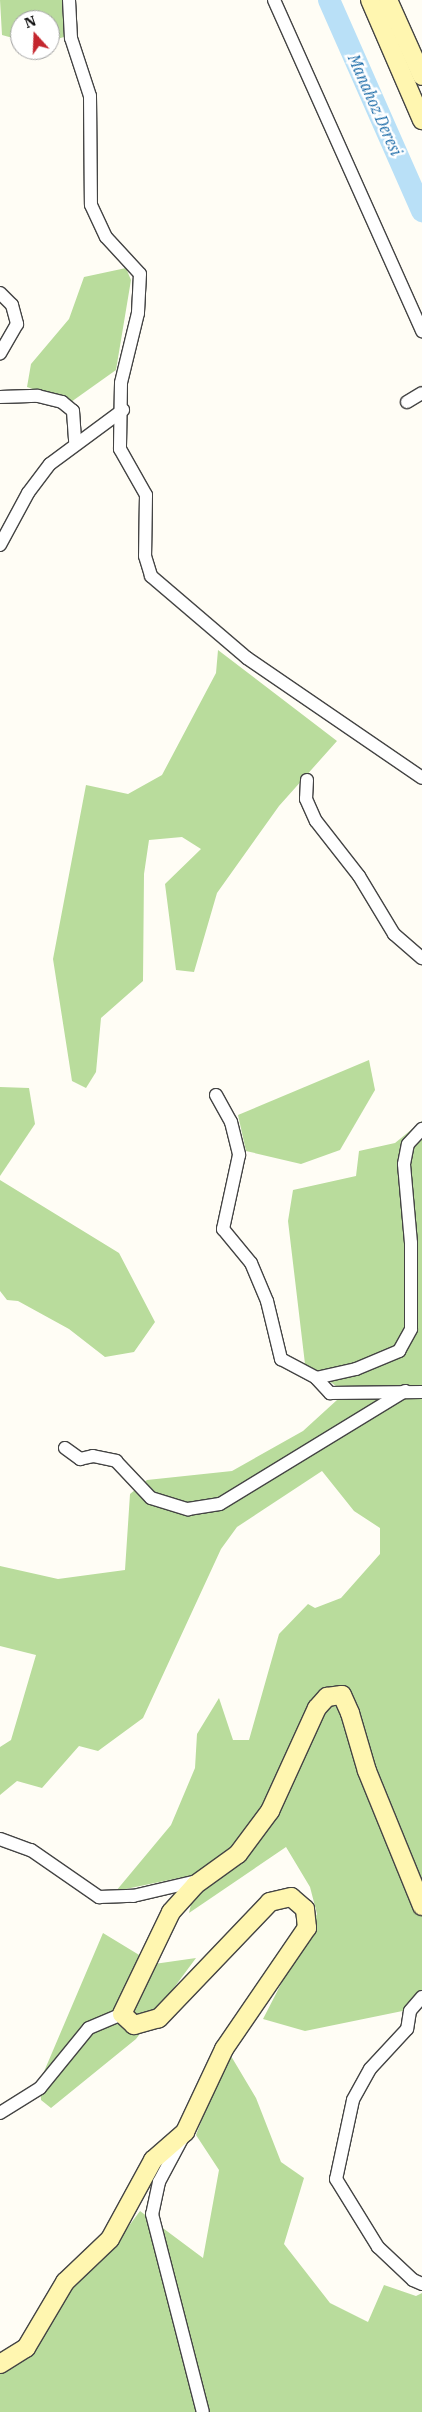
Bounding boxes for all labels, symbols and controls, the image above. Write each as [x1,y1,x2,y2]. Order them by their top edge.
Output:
north arrow [10,10,60,60]
text: N [22,11,38,32]
water label: Manahoz Deresi [344,51,406,159]

